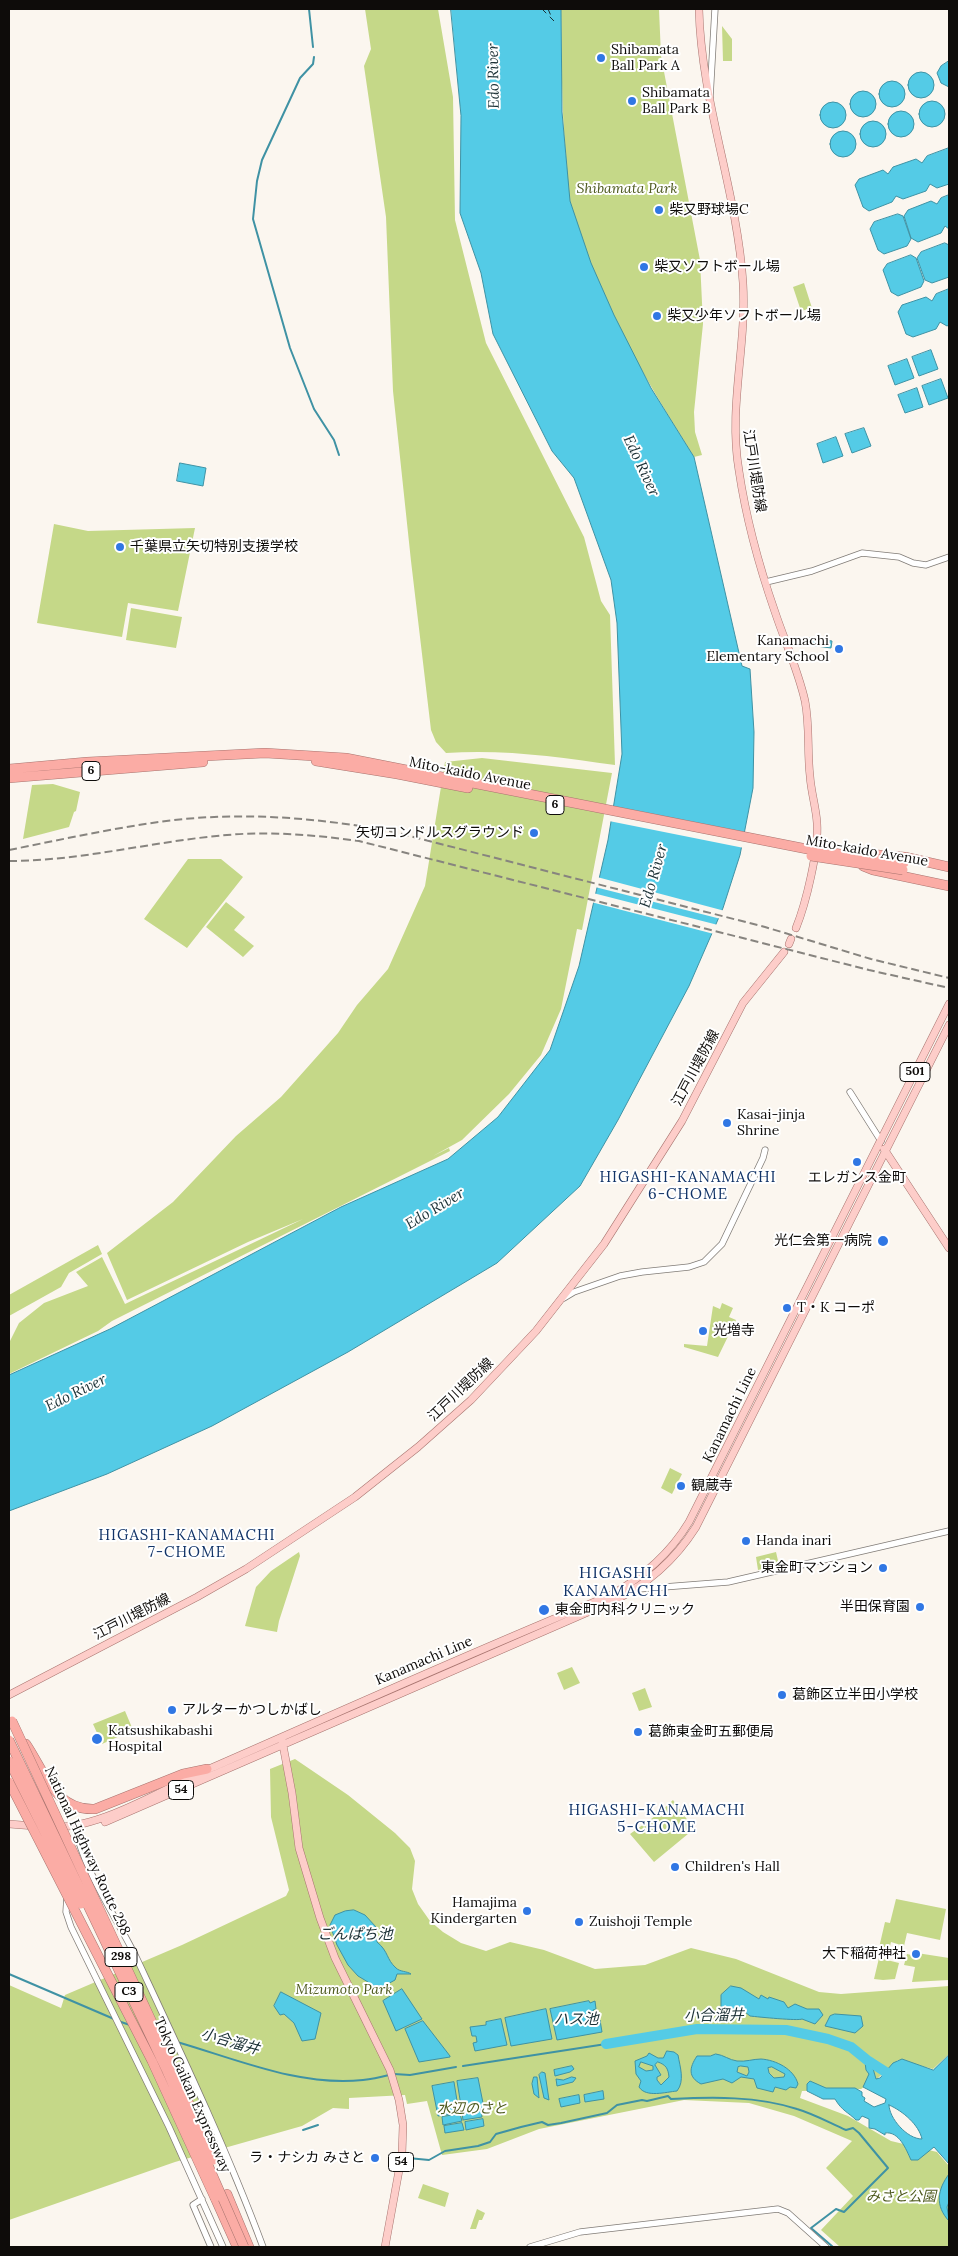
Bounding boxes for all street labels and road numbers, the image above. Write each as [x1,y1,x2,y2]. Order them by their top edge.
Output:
street label: 江戸川堤防線 [739,428,769,514]
street label: Mito-kaido Avenue [408,754,532,794]
road number: 6 [82,761,100,780]
road number: 6 [546,796,564,814]
street label: Mito-kaido Avenue [805,832,929,870]
street label: 江戸川堤防線 [669,1027,723,1109]
road number: 501 [900,1062,930,1082]
street label: 江戸川堤防線 [425,1355,497,1425]
street label: Kanamachi Line [700,1365,760,1465]
street label: 江戸川堤防線 [91,1590,173,1644]
street label: Kanamachi Line [373,1633,475,1689]
street label: National Highway Route 298 [40,1764,134,1938]
road number: 54 [168,1780,194,1800]
road number: 298 [105,1948,137,1966]
road number: C3 [115,1982,143,2001]
street label: Tokyo Gaikan Expressway [150,2015,234,2175]
road number: 54 [388,2152,414,2172]

